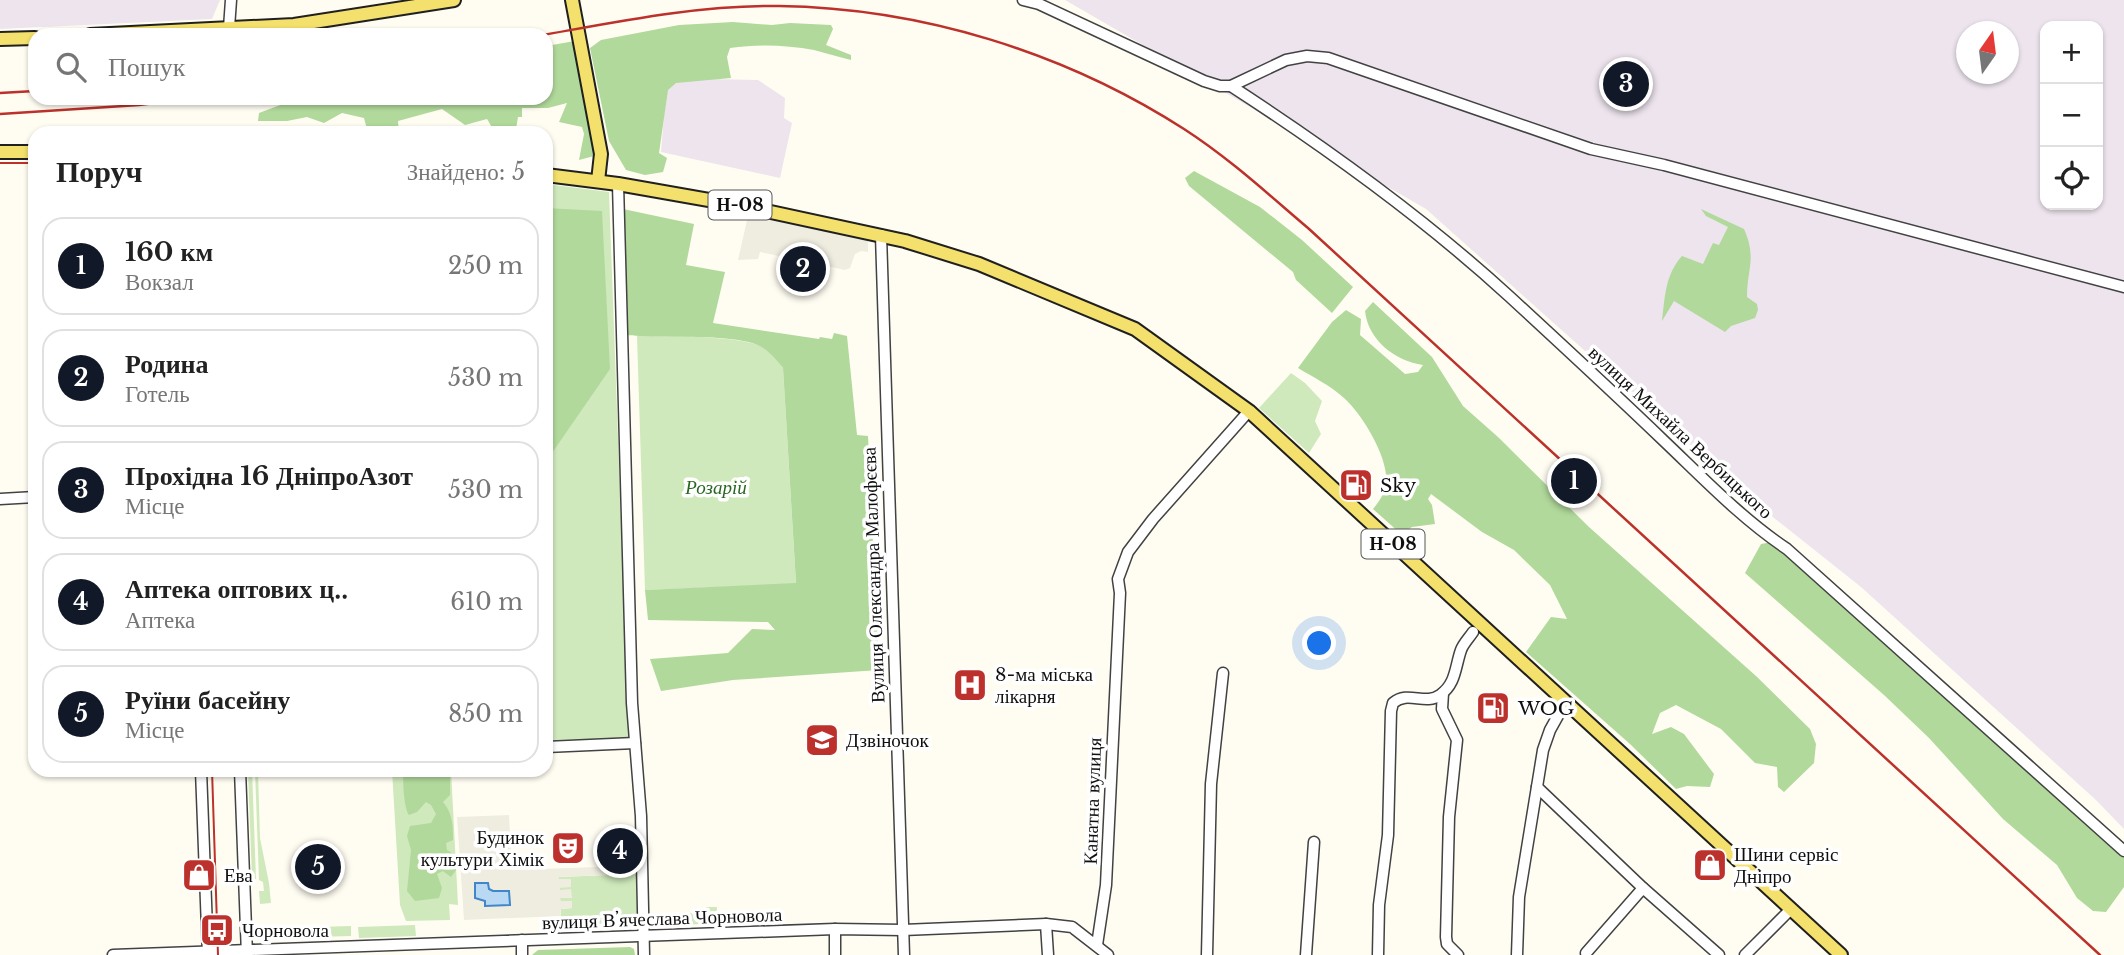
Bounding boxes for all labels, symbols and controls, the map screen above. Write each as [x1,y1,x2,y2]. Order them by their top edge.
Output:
north arrow [1956,21,2019,84]
map controls [2040,21,2103,210]
button: + [2040,21,2103,84]
search box [28,28,553,105]
icon: search [52,48,90,86]
text: Пошук [108,51,185,83]
pin: 3 [1603,58,1649,110]
button: − [2040,84,2103,147]
button: locate [2040,147,2103,210]
text: Поруч [56,153,143,190]
text: Знайдено: 5 [407,158,525,186]
road number: Н-08 [708,190,772,220]
text: 160 км [125,236,213,268]
pin: 2 [780,243,826,295]
text: 1 [76,252,86,280]
text: 250 m [448,252,523,280]
text: Вокзал [125,268,194,296]
street label: вулиця Михайла Вербицького [1584,341,1777,524]
text: Родина [125,348,209,380]
text: 2 [74,364,88,392]
text: 530 m [448,364,523,392]
text: Готель [125,380,190,408]
street label: Вулиця Олександра Малофєєва [858,446,889,703]
pin: 1 [1551,455,1597,507]
text: Прохідна 16 ДніпроАзот [125,460,413,492]
fuel station icon: Sky [1337,466,1375,504]
place label: Sky [1380,474,1416,497]
text: 3 [74,476,88,504]
text: 530 m [448,476,523,504]
park label: Розарій [684,476,747,499]
text: Місце [125,492,185,520]
road number: Н-08 [1362,530,1424,558]
text: Аптека оптових ц‥ [125,573,348,605]
text: 4 [73,588,89,616]
text: 610 m [450,588,523,616]
text: Аптека [125,606,195,634]
your location [1302,626,1336,660]
place label: 8-ма міська лікарня [995,663,1093,708]
hospital icon: 8-ма міська лікарня [951,666,989,704]
text: Руїни басейну [125,684,290,716]
fuel station icon: WOG [1474,689,1512,727]
place label: WOG [1517,697,1575,720]
text: 5 [74,700,88,728]
text: 850 m [448,700,523,728]
text: Місце [125,716,185,744]
school or university icon: Дзвіночок [803,721,841,759]
place label: Дзвіночок [846,729,929,752]
street label: Канатна вулиця [1079,737,1106,865]
pin: 4 [597,825,643,877]
place label: Будинок культури Хімік [421,826,545,871]
theatre icon: Будинок культури Хімік [549,829,587,867]
pin: 5 [295,841,341,893]
place label: Шини сервіс Дніпро [1734,843,1838,888]
shop icon: Шини сервіс Дніпро [1691,846,1729,884]
shop icon: Ева [180,856,218,894]
place label: Ева [224,864,253,887]
street label: вулиця Вʼячеслава Чорновола [542,903,783,934]
bus stop icon: Чорновола [198,911,236,949]
place label: Чорновола [242,919,330,942]

